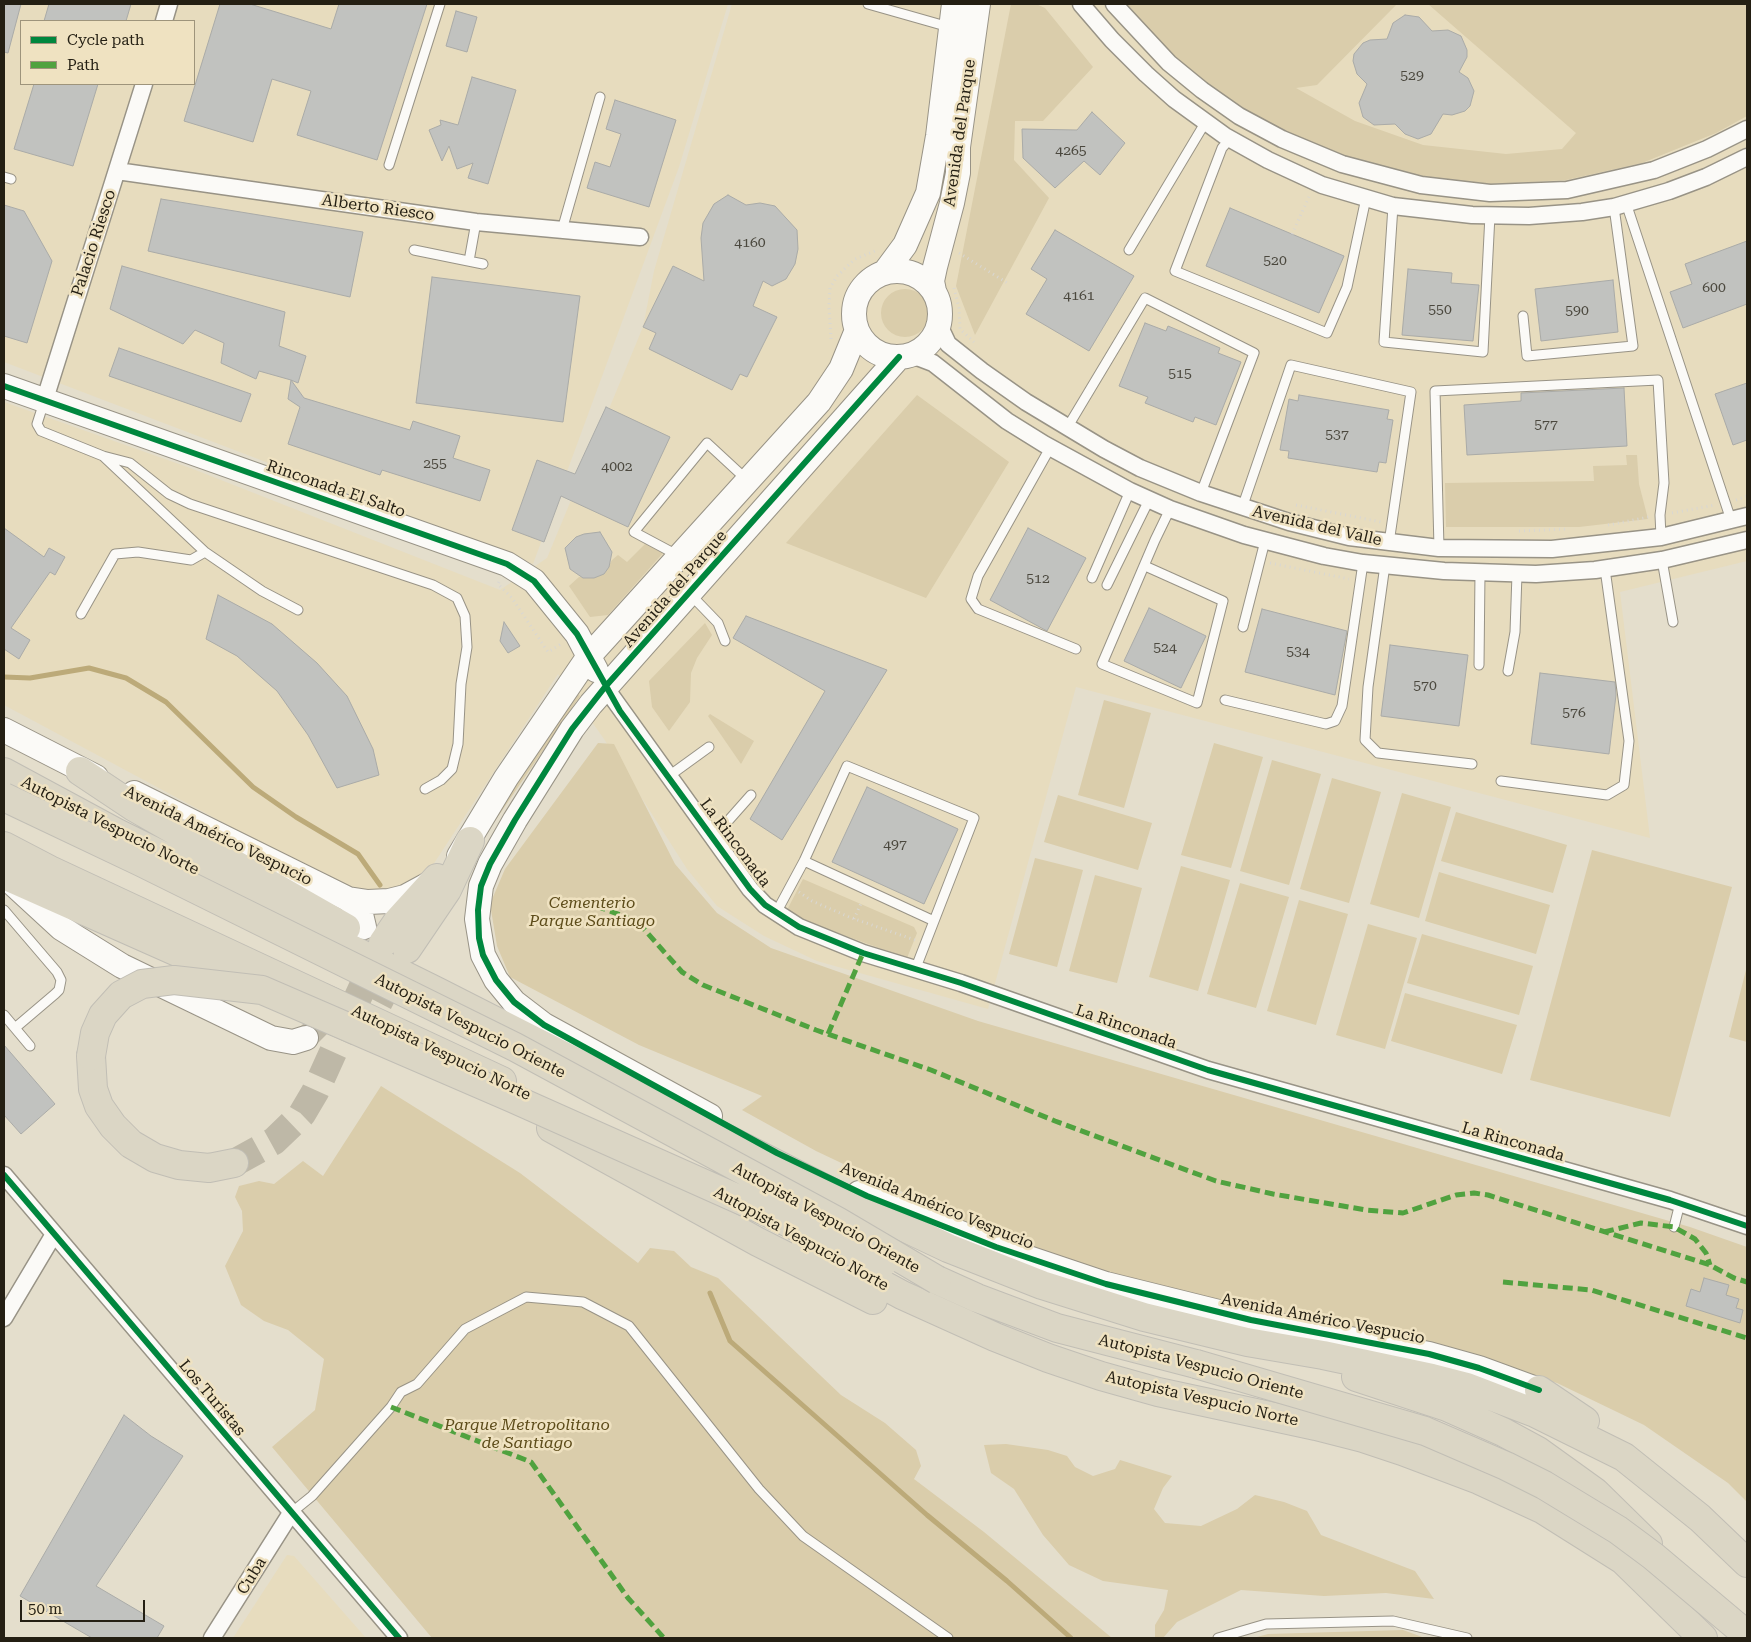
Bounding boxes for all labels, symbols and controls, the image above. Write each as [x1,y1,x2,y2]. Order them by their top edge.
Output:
legend [20,20,195,85]
text: Cycle path [67,31,144,49]
text: Path [67,56,100,74]
street label: Avenida del Parque [940,58,980,208]
house number: 529 [1400,68,1424,84]
house number: 4265 [1055,143,1087,159]
street label: Palacio Riesco [68,187,120,299]
street label: Alberto Riesco [321,191,435,225]
house number: 4160 [734,235,766,251]
house number: 520 [1263,253,1287,269]
house number: 600 [1702,280,1726,296]
house number: 4161 [1063,288,1095,304]
house number: 550 [1428,302,1452,318]
house number: 590 [1565,303,1589,319]
house number: 515 [1168,366,1192,382]
house number: 577 [1534,417,1558,433]
house number: 537 [1325,427,1349,443]
street label: Rinconada El Salto [264,456,408,522]
house number: 255 [423,456,447,472]
house number: 4002 [601,459,633,475]
street label: Avenida del Valle [1250,502,1384,550]
street label: Avenida del Parque [619,527,731,651]
house number: 512 [1026,571,1050,587]
house number: 524 [1153,640,1177,656]
house number: 534 [1286,644,1310,660]
house number: 570 [1413,678,1437,694]
house number: 576 [1562,705,1586,721]
street label: Autopista Vespucio Norte [18,773,202,879]
street label: Avenida Américo Vespucio [121,782,315,890]
street label: La Rinconada [695,795,775,891]
house number: 497 [883,837,907,853]
park label: Cementerio Parque Santiago [529,893,655,931]
street label: Autopista Vespucio Oriente [371,969,569,1083]
street label: Autopista Vespucio Norte [348,1001,534,1105]
street label: La Rinconada [1073,1001,1179,1053]
street label: La Rinconada [1459,1118,1567,1166]
street label: Autopista Vespucio Oriente [729,1158,923,1278]
street label: Avenida Américo Vespucio [838,1158,1036,1254]
street label: Autopista Vespucio Norte [710,1183,892,1295]
street label: Avenida Américo Vespucio [1220,1290,1426,1348]
street label: Autopista Vespucio Oriente [1096,1330,1306,1404]
street label: Los Turistas [175,1356,249,1440]
street label: Autopista Vespucio Norte [1104,1367,1300,1431]
park label: Parque Metropolitano de Santiago [444,1415,610,1453]
street label: Cuba [233,1554,271,1598]
scale bar [22,1590,148,1622]
text: 50 m [28,1600,62,1618]

